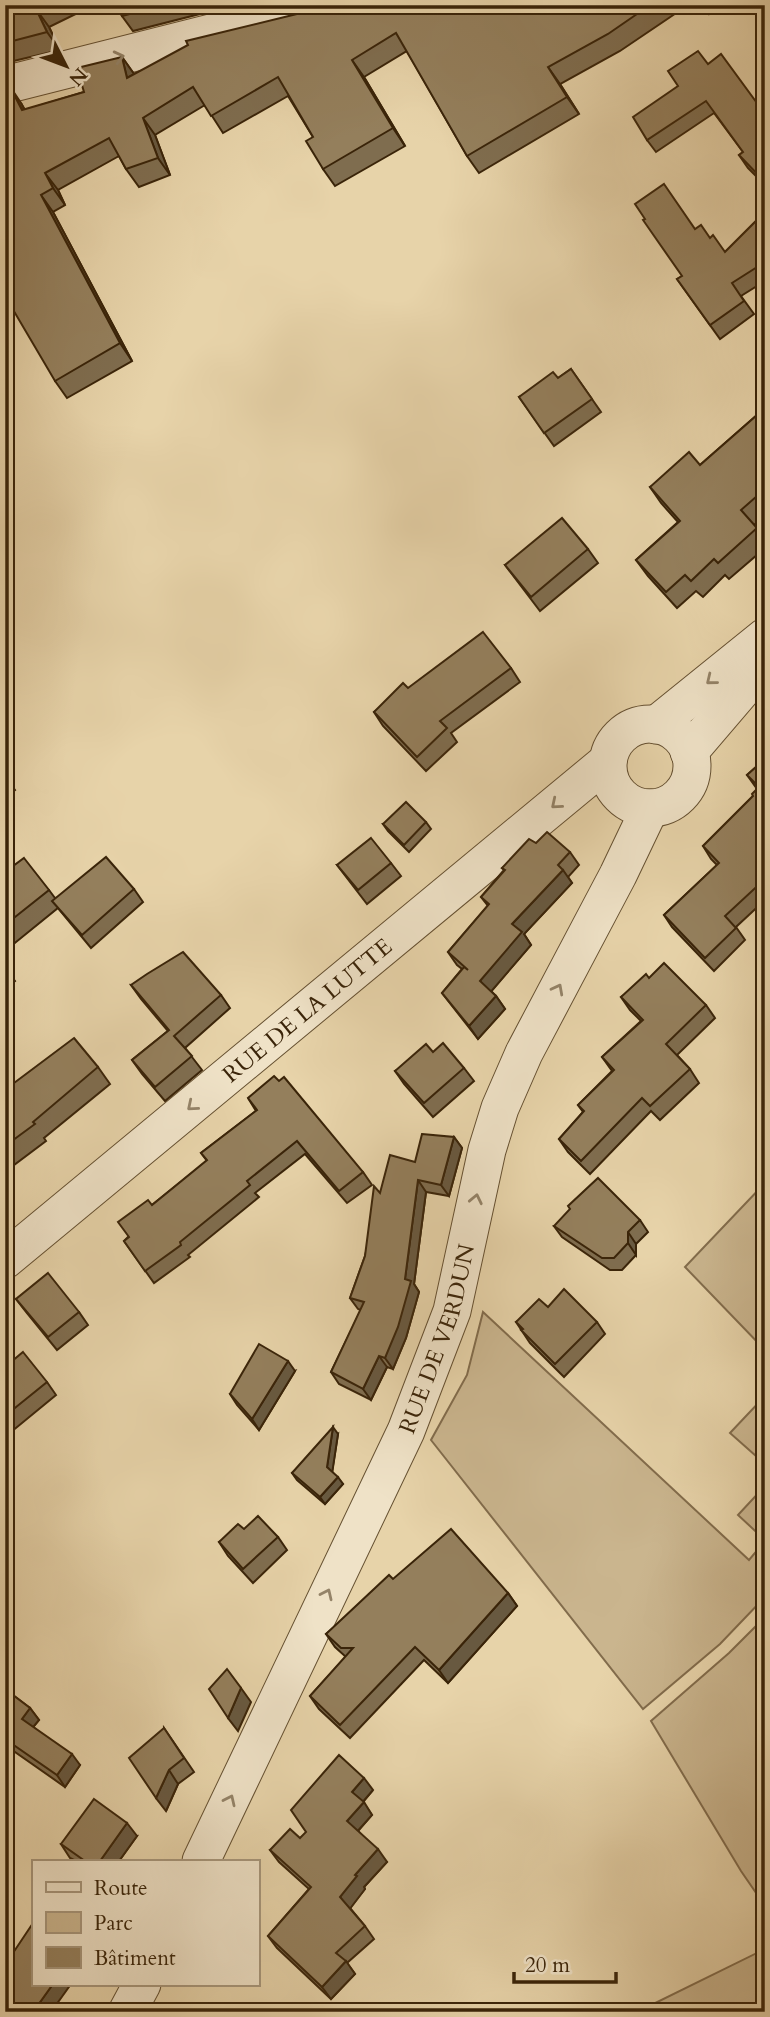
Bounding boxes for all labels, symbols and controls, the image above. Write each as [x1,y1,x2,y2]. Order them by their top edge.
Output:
north arrow [32,32,102,102]
one-way arrow [113,51,125,65]
text: N [62,62,93,92]
one-way arrow [707,672,720,684]
one-way arrow [551,796,563,809]
street label: RUE DE LA LUTTE [216,931,399,1090]
one-way arrow [550,983,563,996]
one-way arrow [187,1098,200,1110]
one-way arrow [467,1193,482,1205]
street label: RUE DE VERDUN [391,1241,482,1438]
one-way arrow [319,1589,333,1601]
one-way arrow [222,1794,236,1807]
legend [32,1860,259,1986]
text: Route [94,1874,148,1903]
text: Parc [94,1909,133,1938]
scale bar [514,1940,616,1984]
text: Bâtiment [94,1944,176,1973]
text: 20 m [525,1951,570,1980]

